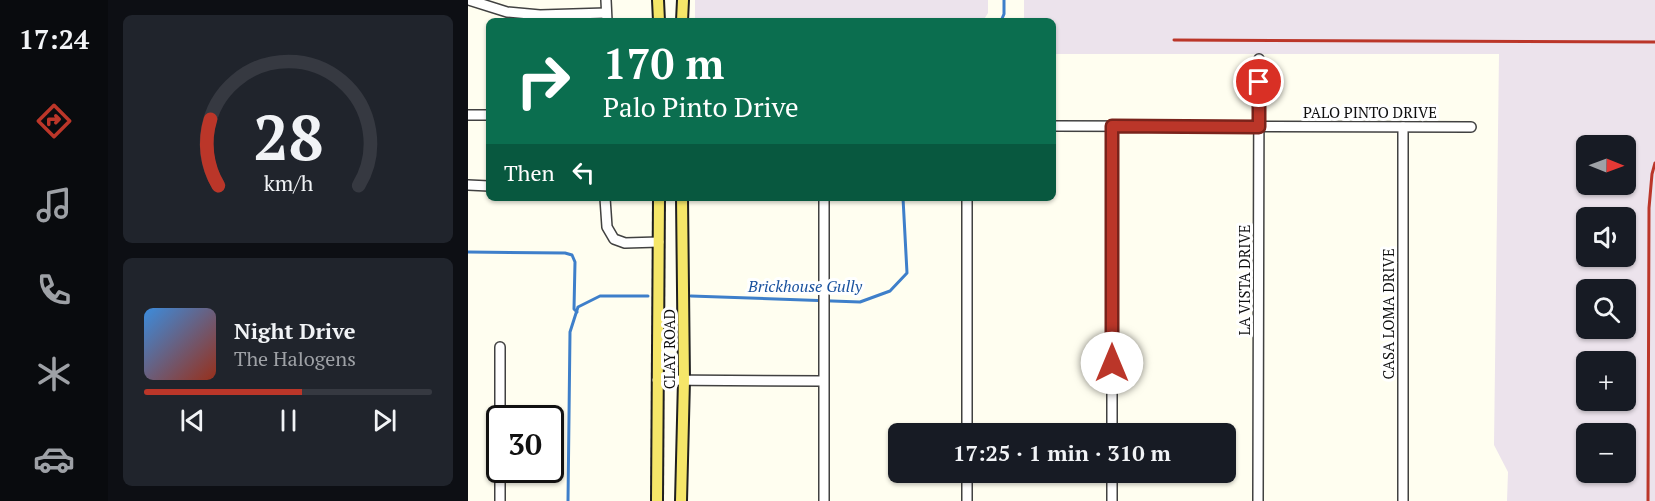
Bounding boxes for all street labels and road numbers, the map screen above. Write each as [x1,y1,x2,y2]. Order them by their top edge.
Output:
street label: PALO PINTO DRIVE [1303,102,1437,122]
street label: LA VISTA DRIVE [1234,224,1254,336]
street label: CASA LOMA DRIVE [1378,248,1398,380]
street label: CLAY ROAD [659,309,679,389]

